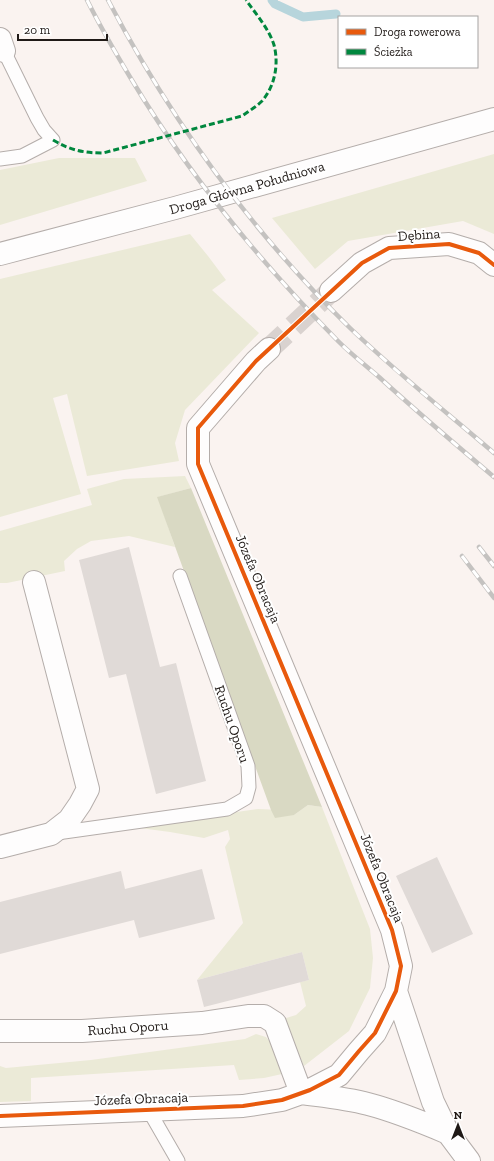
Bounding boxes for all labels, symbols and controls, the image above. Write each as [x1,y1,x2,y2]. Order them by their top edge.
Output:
scale bar [18,16,107,42]
legend [338,16,478,68]
text: 20 m [24,23,51,37]
text: Droga rowerowa [374,25,461,39]
text: Ścieżka [374,44,413,59]
street label: Droga Główna Południowa [168,158,327,218]
street label: Dębina [397,225,441,245]
street label: Józefa Obracaja [232,532,284,626]
street label: Ruchu Oporu [211,683,253,765]
street label: Józefa Obracaja [356,831,408,925]
street label: Ruchu Oporu [87,1017,169,1039]
street label: Józefa Obracaja [93,1089,189,1109]
north arrow [438,1105,478,1145]
text: N [454,1109,463,1122]

